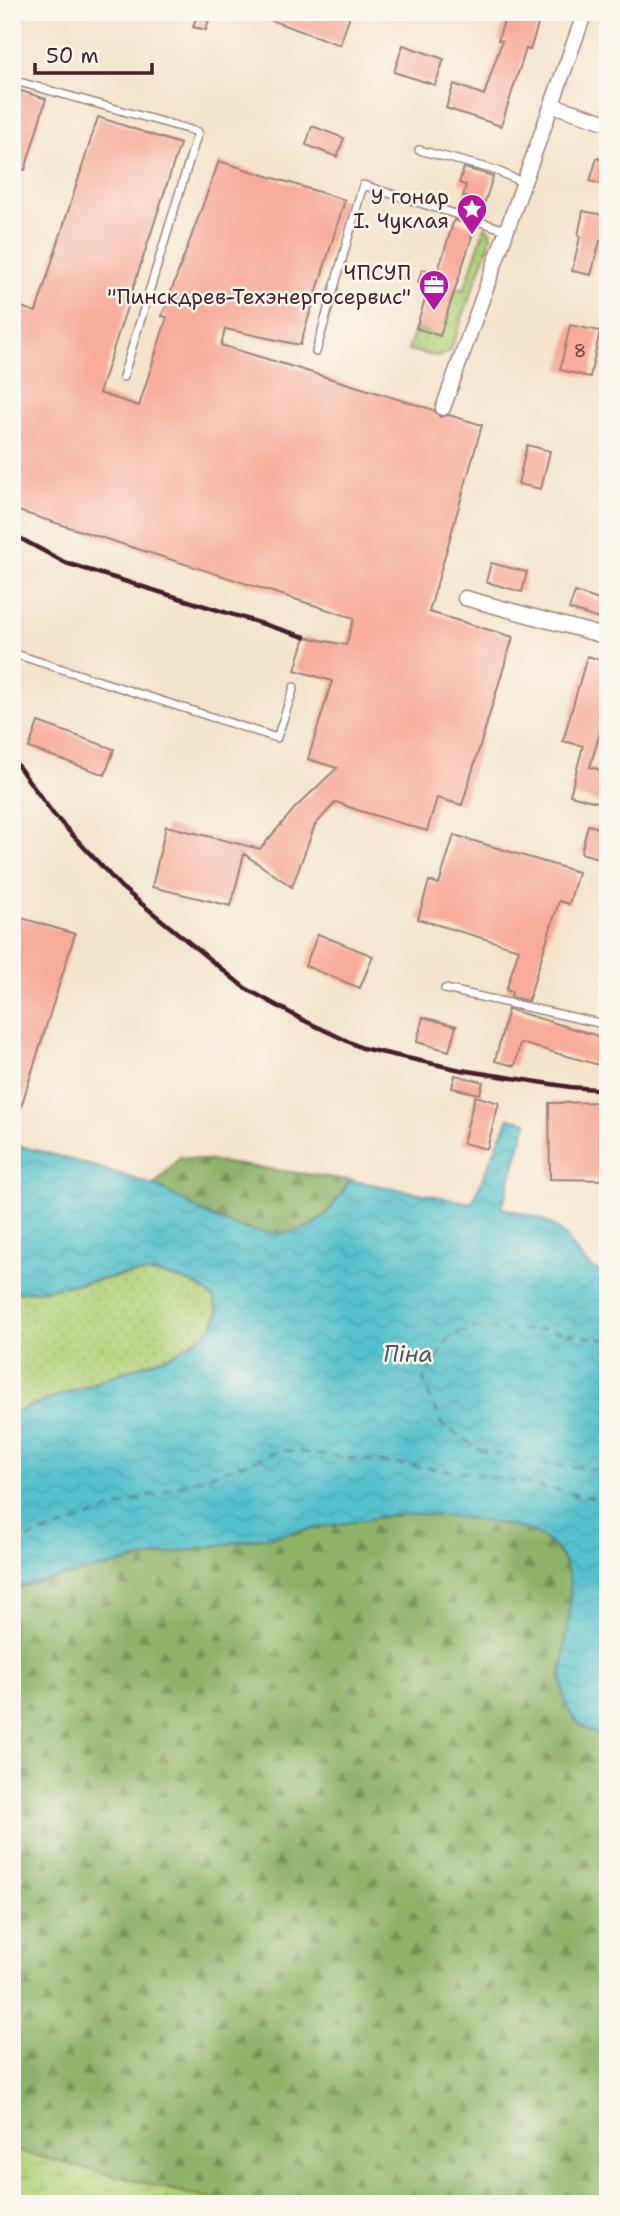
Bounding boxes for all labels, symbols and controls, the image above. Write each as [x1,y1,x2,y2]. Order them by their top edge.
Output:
scale bar [35,32,152,76]
text: 50 m [46,42,99,70]
place label: У гонар І. Чуклая [353,183,449,235]
place icon: У гонар І. Чуклая [455,192,489,236]
place label: ЧПСУП "Пинскдрев-Техэнергосервис" [107,259,411,311]
office icon: ЧПСУП "Пинскдрев-Техэнергосервис" [417,268,451,312]
house number: 8 [574,339,586,363]
water label: Піна [383,1339,433,1369]

